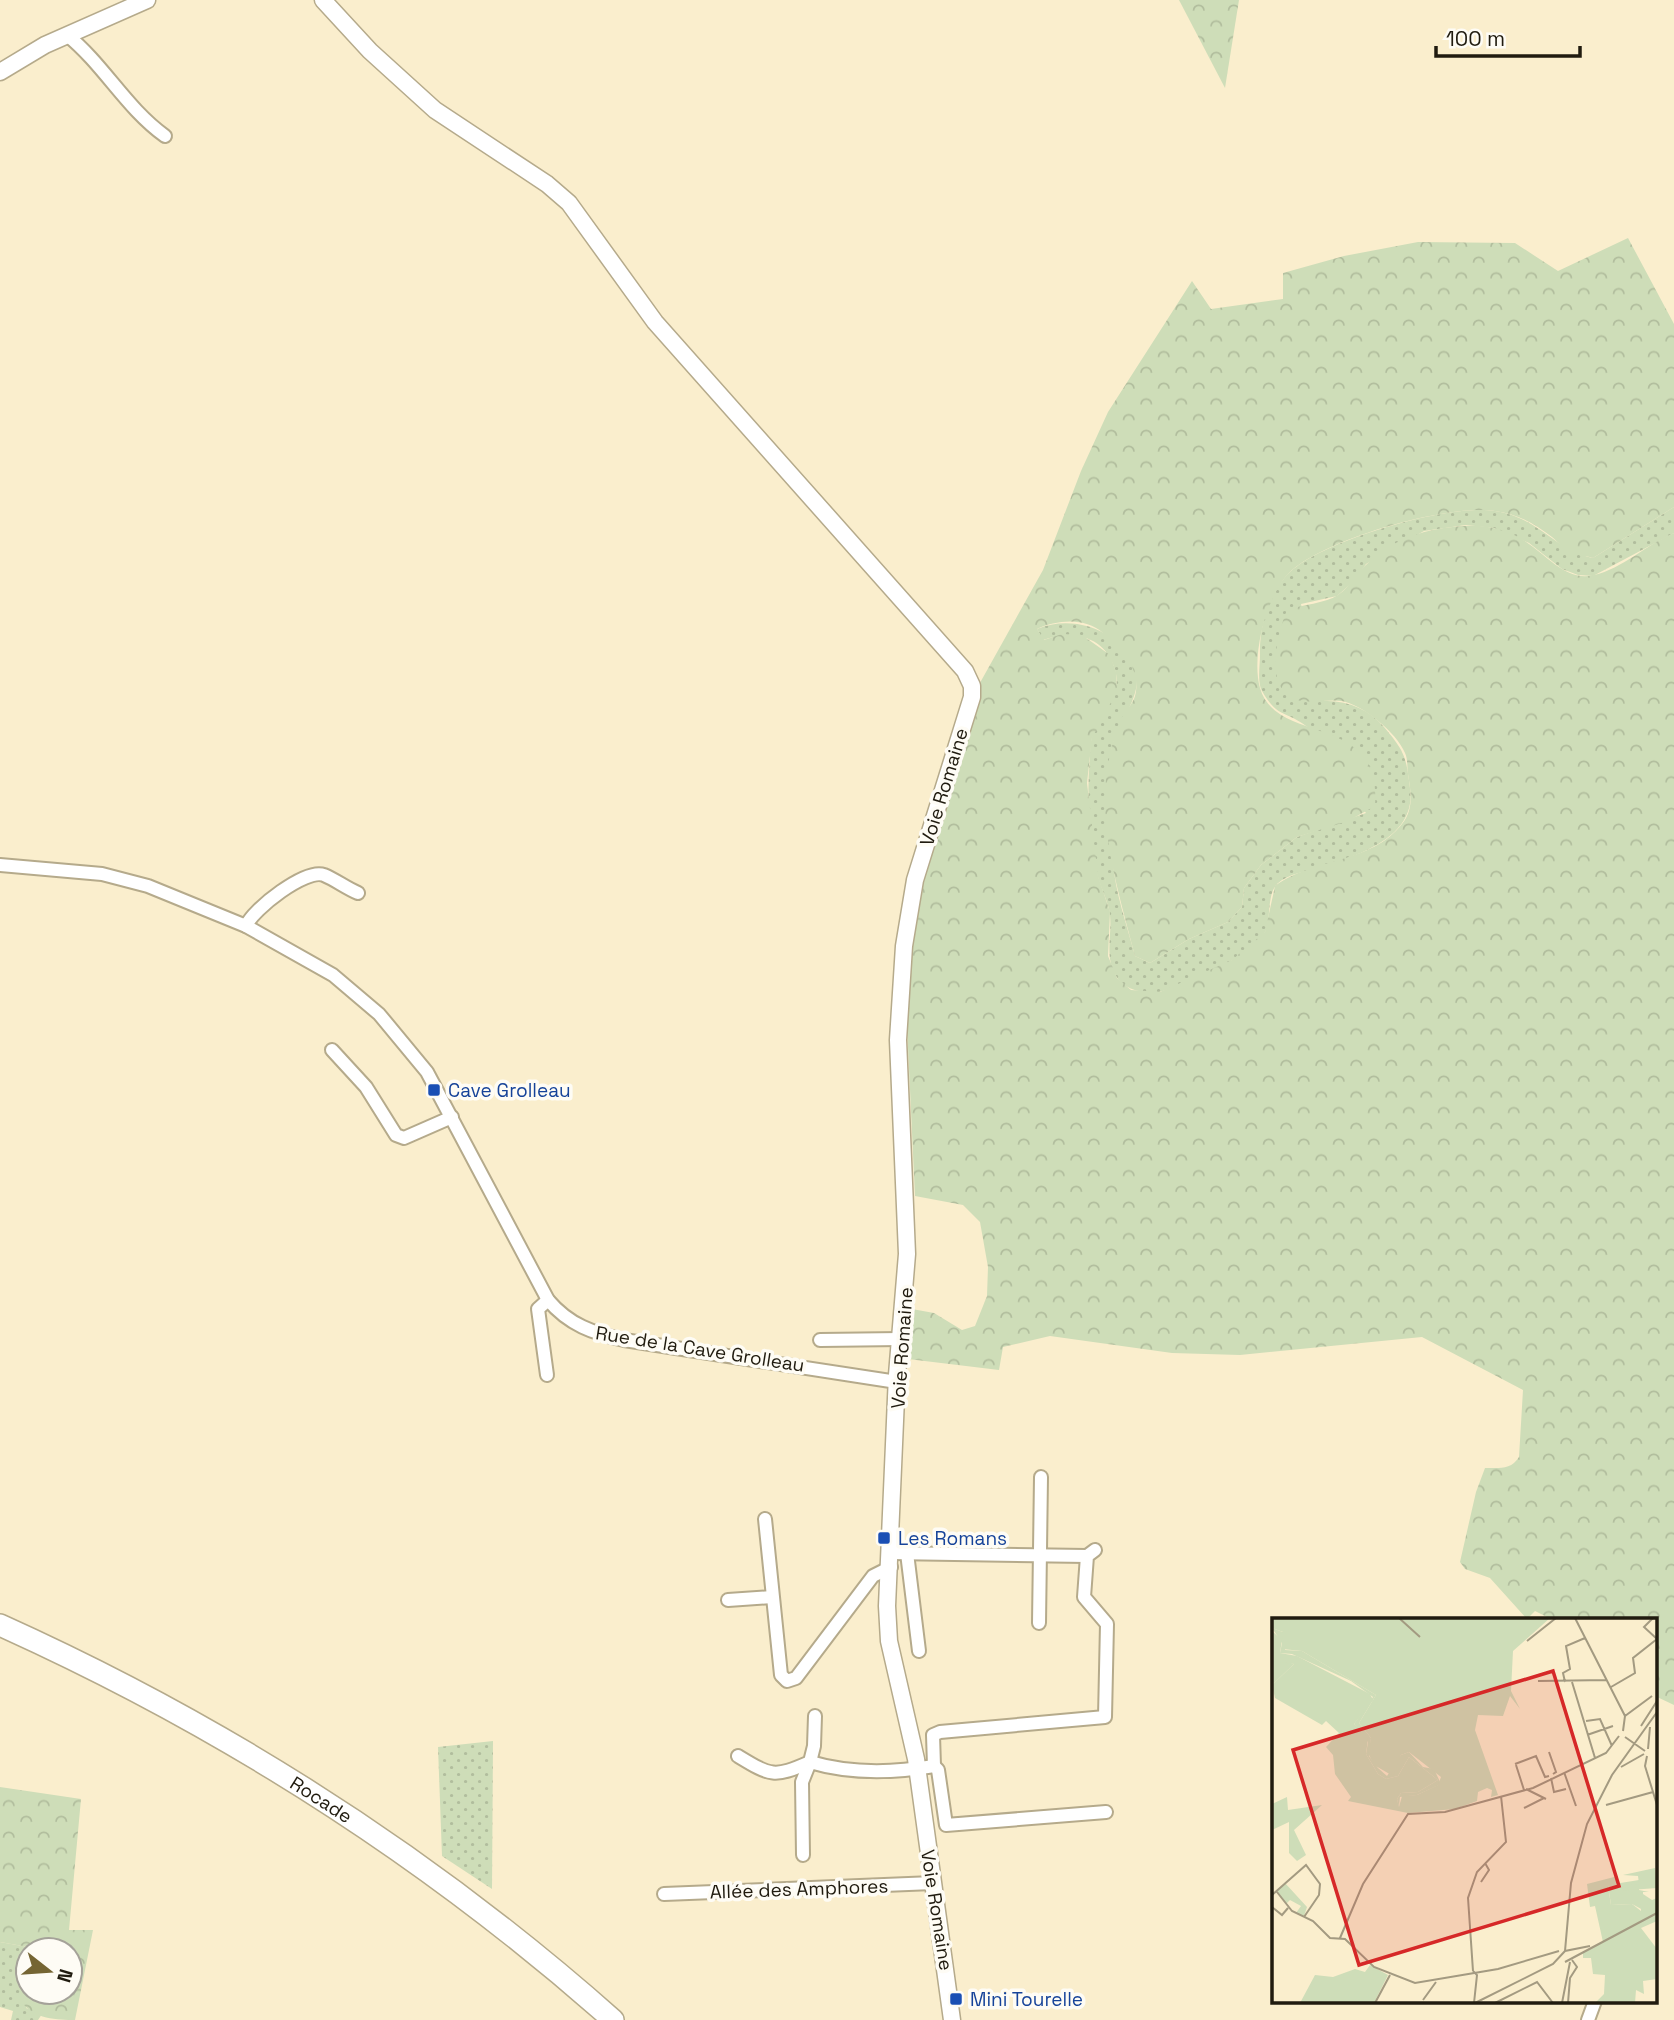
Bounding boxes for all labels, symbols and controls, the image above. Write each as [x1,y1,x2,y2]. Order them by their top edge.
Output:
scale bar [1436,14,1580,58]
text: 100 m [1446,25,1505,52]
street label: Voie Romaine [914,725,974,849]
place label: Cave Grolleau [448,1078,571,1103]
marker: Cave Grolleau [426,1082,442,1098]
street label: Voie Romaine [885,1286,919,1410]
street label: Rue de la Cave Grolleau [594,1320,806,1378]
place label: Les Romans [898,1526,1007,1551]
marker: Les Romans [876,1530,892,1546]
inset map [1272,1618,1656,2002]
street label: Rocade [286,1770,357,1829]
street label: Voie Romaine [915,1848,959,1972]
street label: Allée des Amphores [709,1873,889,1905]
north arrow [14,1936,84,2006]
text: N [51,1966,79,1986]
place label: Mini Tourelle [970,1987,1083,2012]
marker: Mini Tourelle [948,1991,964,2007]

